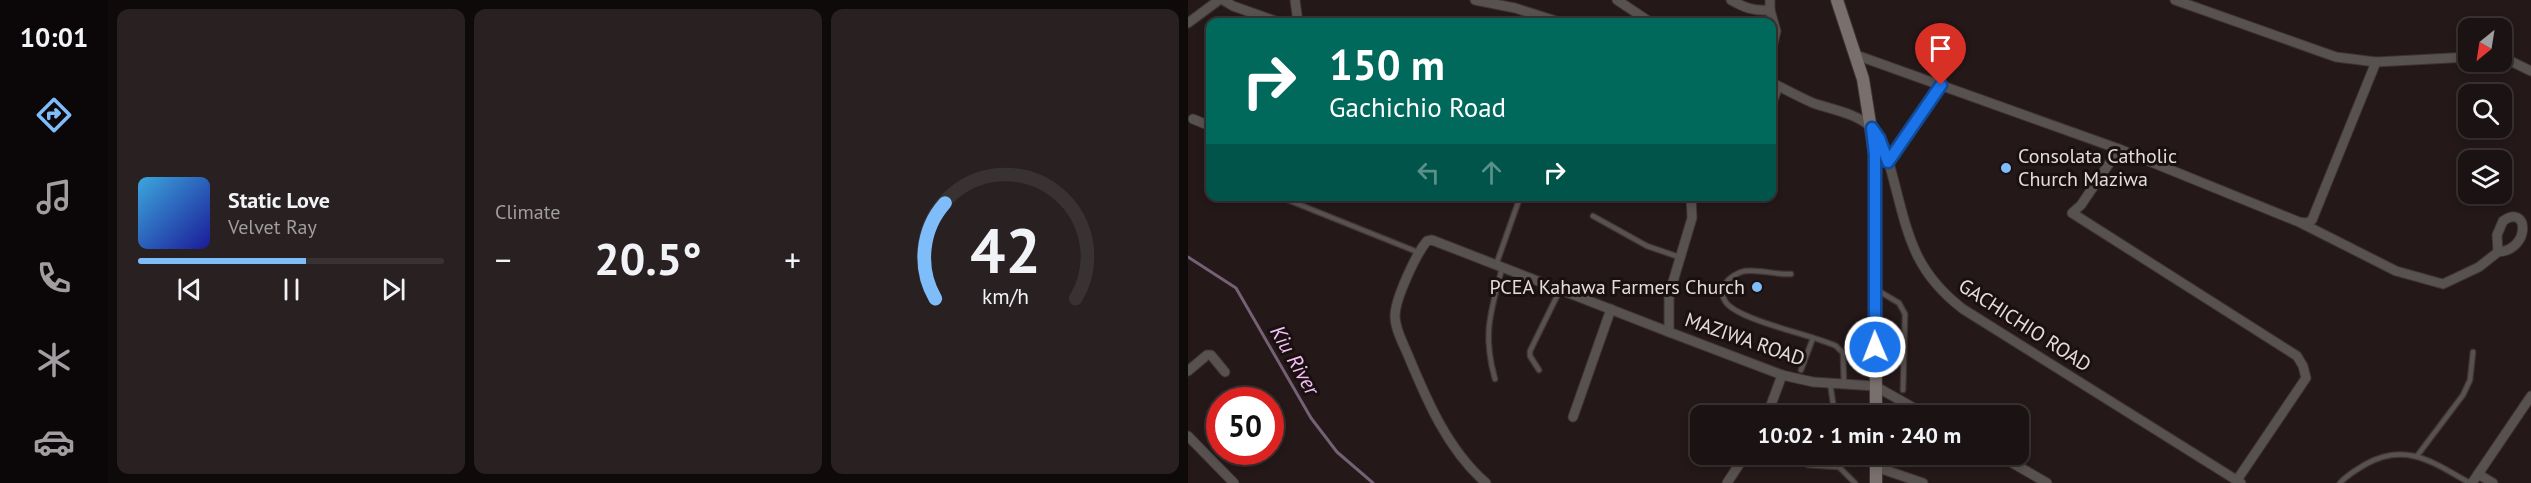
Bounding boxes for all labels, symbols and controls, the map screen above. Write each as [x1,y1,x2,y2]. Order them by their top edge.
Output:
north arrow [2458,18,2512,72]
map controls [2458,18,2512,204]
text: 10:01 [20,20,88,54]
pin [1915,23,1966,85]
icon: arrive [1924,32,1957,65]
text: 150 m [1329,37,1445,92]
icon: right [1230,42,1308,120]
button: search [2458,84,2512,138]
text: Gachichio Road [1329,90,1506,124]
icon: directions [33,94,75,136]
place label: Consolata Catholic Church Maziwa [2018,143,2177,192]
button: layers [2458,150,2512,204]
icon: left [1412,156,1445,189]
icon: ahead [1475,156,1508,189]
icon: right [1538,156,1571,189]
marker: Consolata Catholic Church Maziwa [1999,161,2013,175]
icon: music [33,176,75,218]
text: Static Love [228,186,330,214]
text: Climate [495,199,561,225]
text: 42 [970,209,1040,290]
text: Velvet Ray [228,214,317,240]
text: 20.5° [594,229,702,287]
text: − [495,238,512,281]
text: + [784,238,801,281]
icon: phone [33,257,75,299]
street label: GACHICHIO ROAD [1954,272,2096,378]
icon: previous [173,273,206,306]
icon: pause [275,273,308,306]
icon: next [377,273,410,306]
place label: PCEA Kahawa Farmers Church [1490,274,1745,300]
marker: PCEA Kahawa Farmers Church [1750,280,1764,294]
text: km/h [981,282,1028,310]
street label: MAZIWA ROAD [1682,306,1808,372]
position arrow [1843,315,1907,379]
water label: Kiu River [1264,320,1327,402]
icon: climate [33,339,75,381]
speed limit sign: 50 [1206,387,1284,465]
icon: car [33,421,75,463]
text: 10:02 · 1 min · 240 m [1758,421,1961,449]

